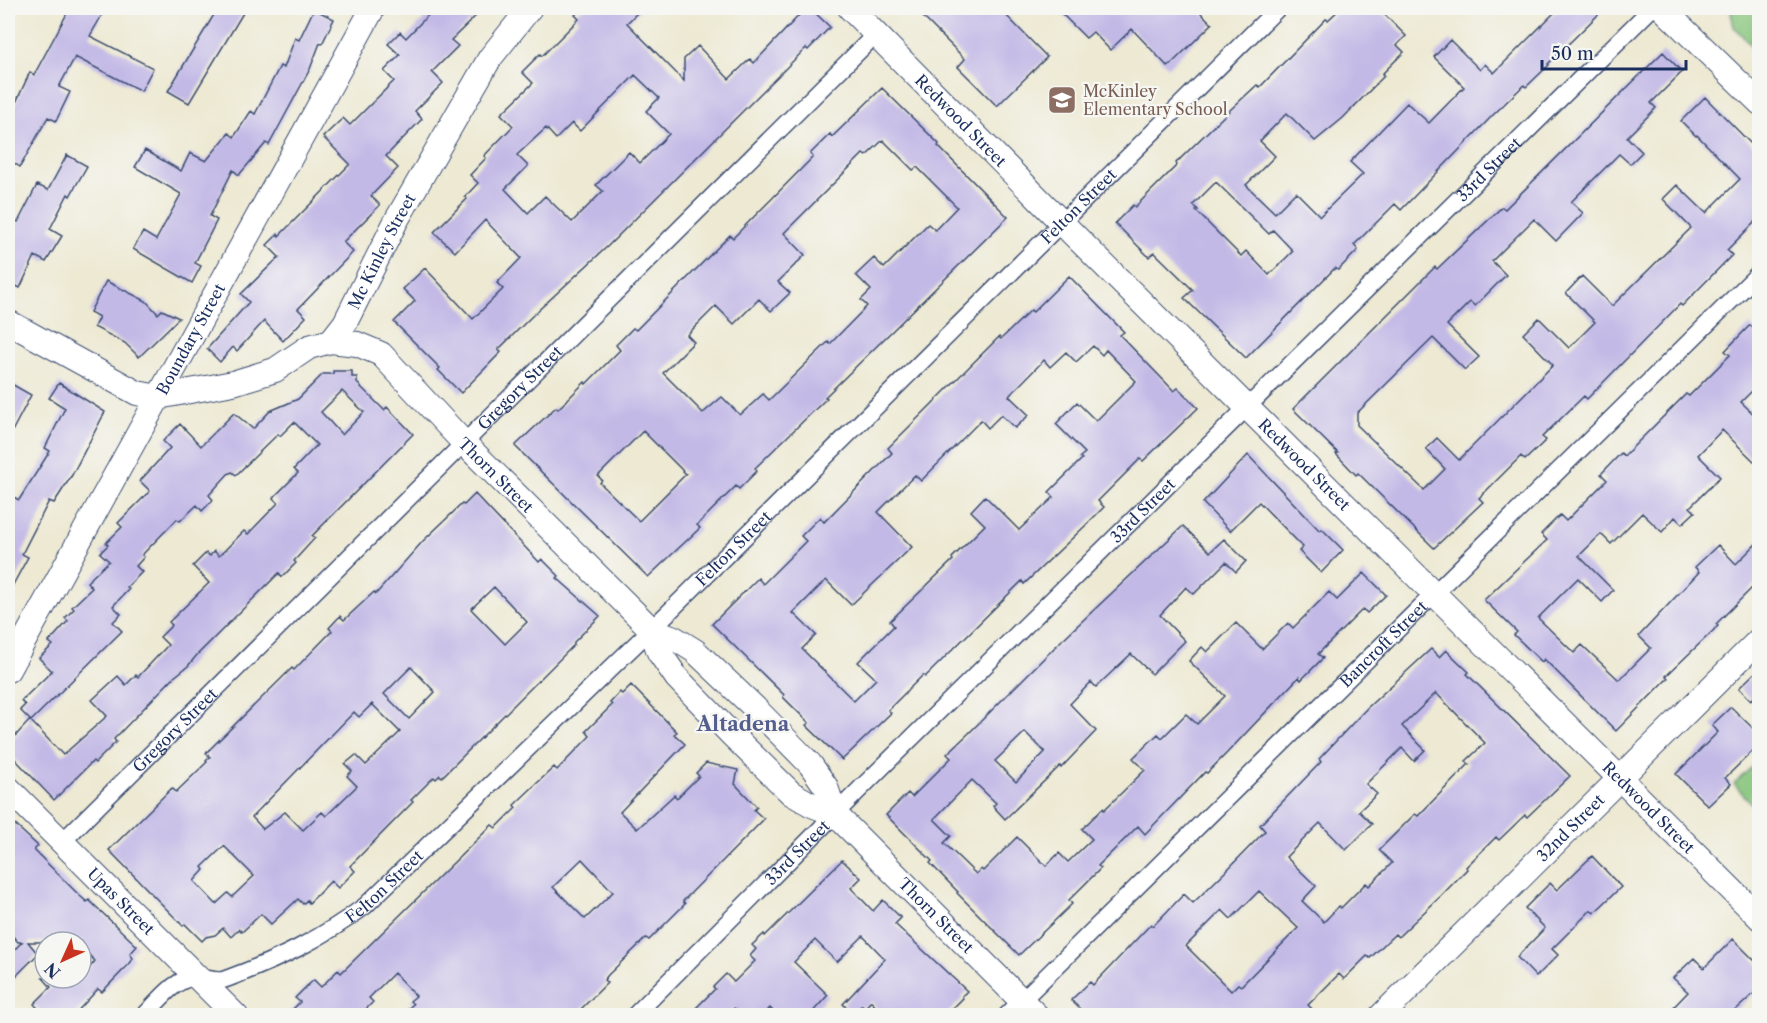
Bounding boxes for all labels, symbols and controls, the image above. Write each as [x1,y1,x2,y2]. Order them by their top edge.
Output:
scale bar [1542,33,1686,71]
text: 50 m [1551,43,1594,65]
street label: Redwood Street [911,70,1011,171]
place label: McKinley Elementary School [1083,81,1228,119]
school or university icon: McKinley Elementary School [1046,84,1078,116]
street label: 33rd Street [1452,133,1526,206]
street label: Felton Street [1036,164,1121,248]
street label: Mc Kinley Street [344,190,420,312]
street label: Boundary Street [152,280,229,398]
street label: Gregory Street [473,341,567,434]
street label: Redwood Street [1254,414,1355,515]
street label: Thorn Street [454,433,538,517]
street label: 33rd Street [1106,474,1179,547]
street label: Felton Street [691,506,776,590]
street label: Bancroft Street [1335,596,1431,691]
street label: Gregory Street [128,683,222,776]
district label: Altadena [696,712,790,736]
street label: Redwood Street [1598,757,1699,858]
street label: 32nd Street [1532,790,1609,866]
street label: 33rd Street [760,815,834,889]
street label: Felton Street [341,845,427,927]
street label: Upas Street [83,863,159,939]
street label: Thorn Street [894,873,978,957]
north arrow [33,930,93,990]
text: N [40,959,64,983]

